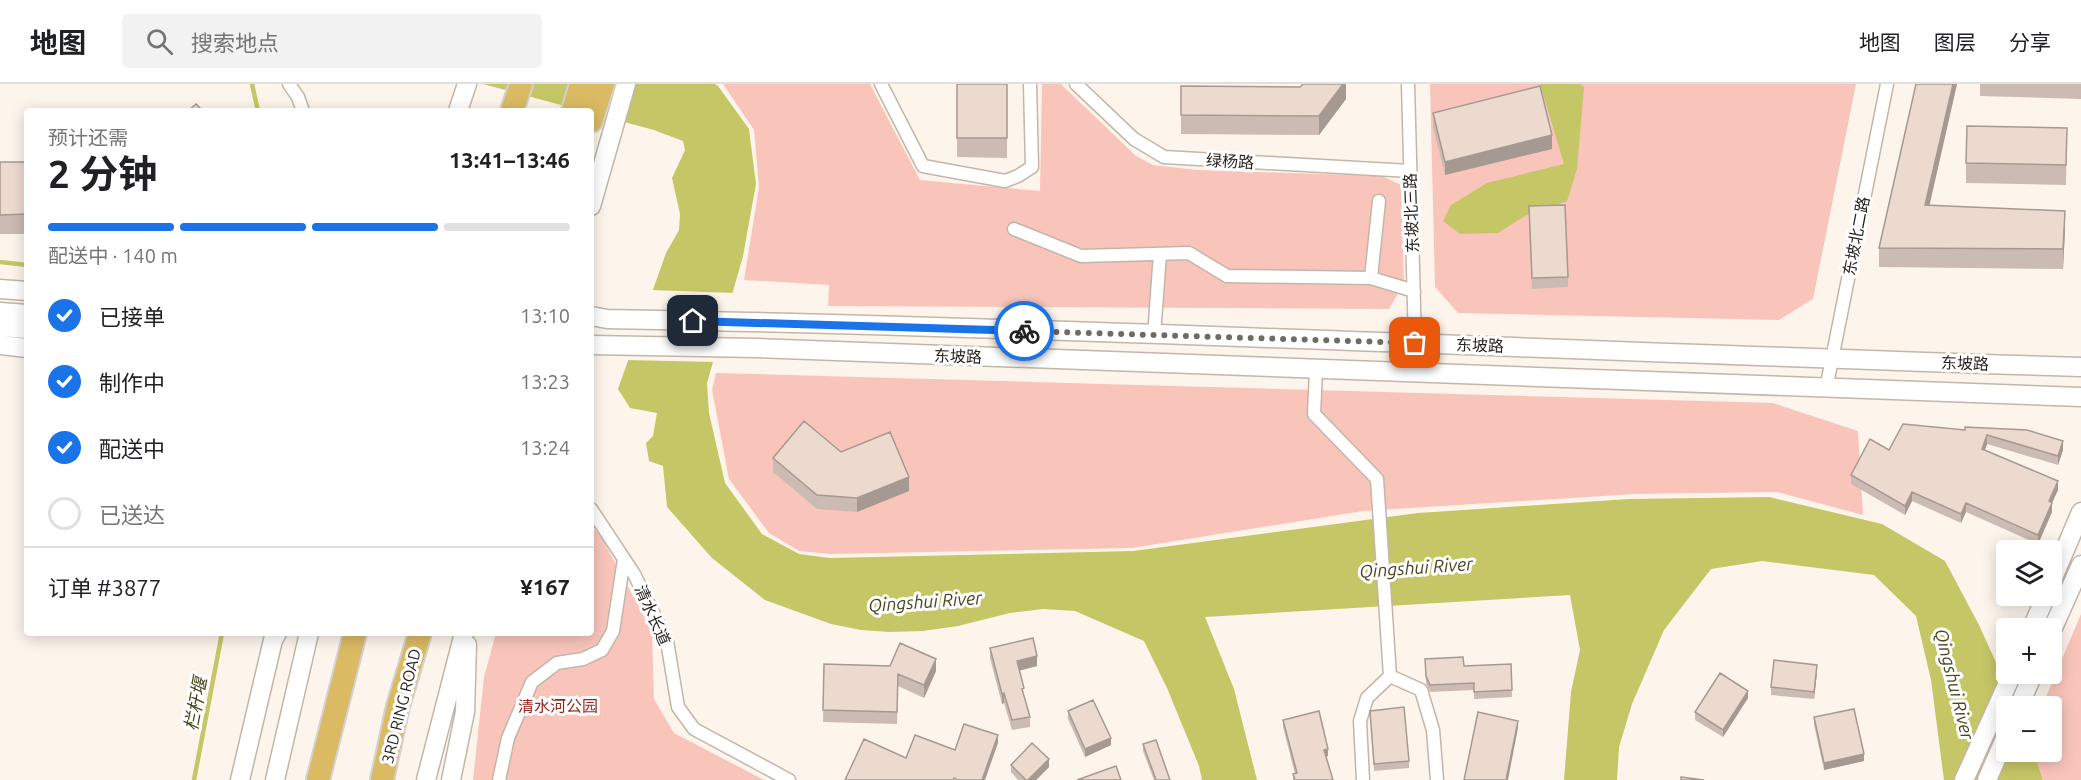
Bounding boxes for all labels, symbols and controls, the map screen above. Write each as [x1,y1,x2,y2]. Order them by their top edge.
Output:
search box [122,14,542,68]
icon: search [143,25,176,58]
text: 地图 [30,27,86,58]
text: 搜索地点 [191,30,279,55]
text: 地图 [1859,30,1901,54]
text: 图层 [1934,30,1976,54]
text: 分享 [2009,30,2051,54]
text: 预计还需 [48,126,128,149]
text: 13:41–13:46 [449,147,570,172]
street label: 绿杨路 [1206,151,1254,171]
text: 2 分钟 [48,152,157,195]
street label: 东坡北三路 [1401,173,1421,253]
street label: 东坡北二路 [1840,195,1872,277]
text: 配送中 · 140 m [48,244,178,267]
pin [667,295,718,346]
icon: check [48,299,81,332]
courier [994,301,1054,361]
text: 已接单 [99,304,165,329]
text: 13:10 [520,304,570,327]
icon: home [676,304,709,337]
icon: bike [1008,315,1041,348]
pin [1389,317,1440,368]
icon: bag [1398,326,1431,359]
street label: 东坡路 [1456,335,1504,355]
street label: 东坡路 [934,346,982,366]
street label: 东坡路 [1941,353,1989,373]
icon: check [48,365,81,398]
text: 制作中 [99,370,165,395]
text: 13:23 [520,370,570,393]
icon: check [48,431,81,464]
text: 配送中 [99,436,165,461]
text: 13:24 [520,436,570,459]
text: 已送达 [99,502,165,527]
map controls [1996,540,2062,762]
button: layers [1996,540,2062,606]
water label: Qingshui River [1358,553,1475,582]
text: ¥167 [520,574,570,599]
text: 订单 #3877 [48,575,161,600]
street label: 清水长道 [632,582,674,648]
water label: Qingshui River [867,587,984,616]
button: + [1996,618,2062,684]
water label: Qingshui River [1931,626,1979,743]
street label: 3RD RING ROAD [378,647,424,765]
water label: 栏杆堰 [180,673,211,732]
button: − [1996,696,2062,762]
park label: 清水河公园 [518,697,598,715]

